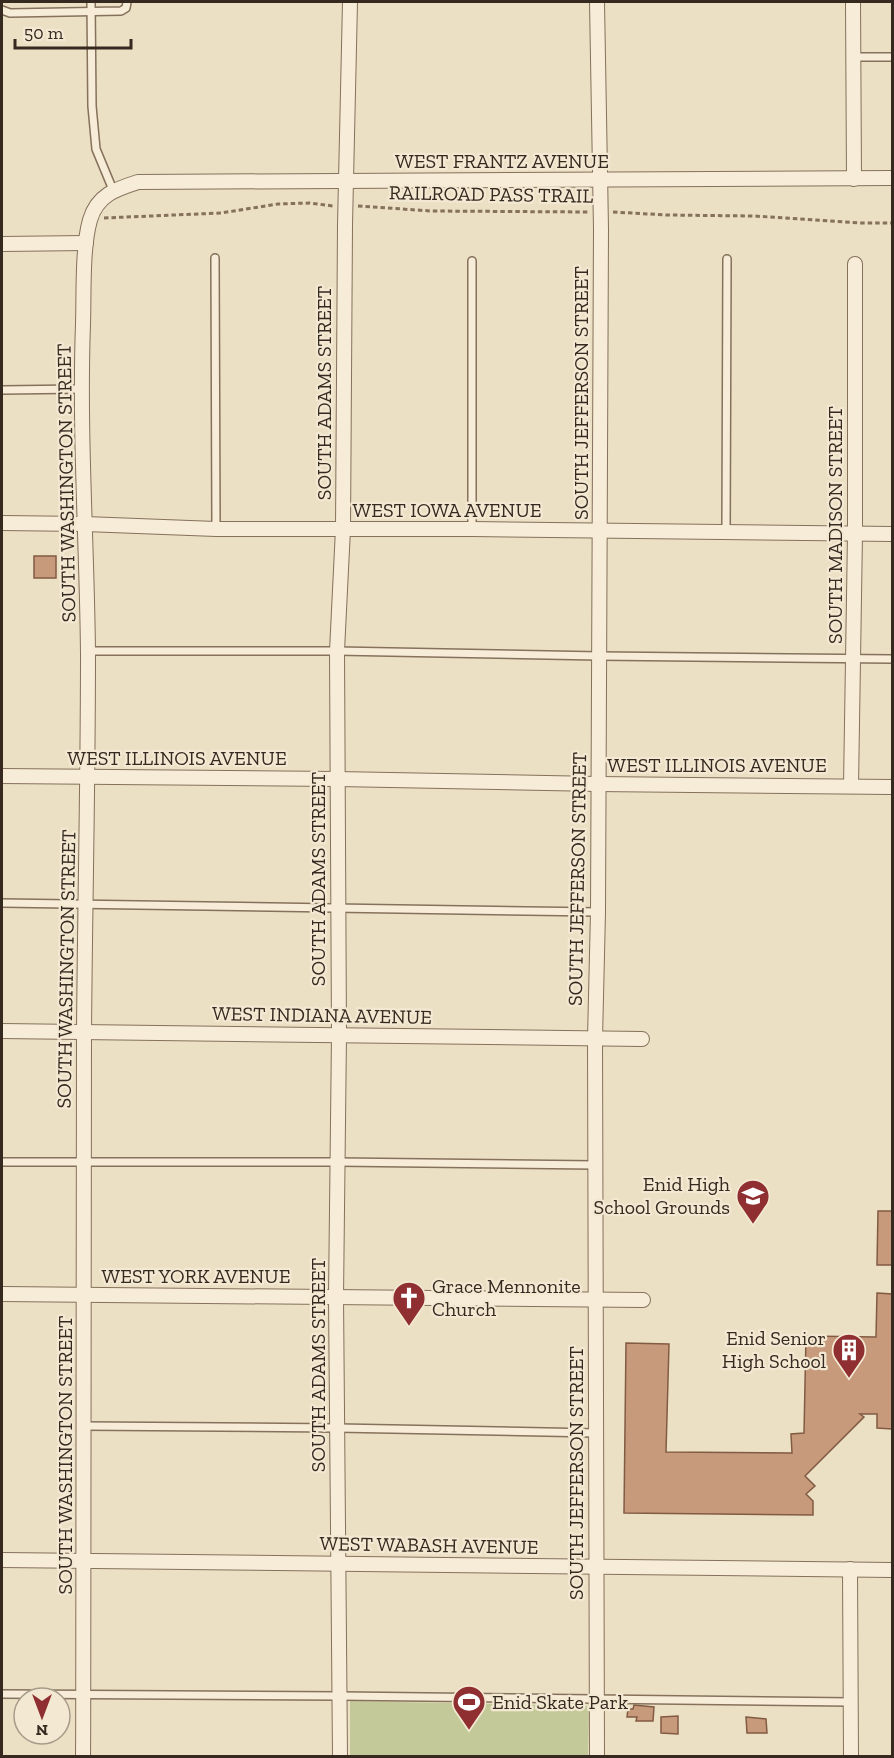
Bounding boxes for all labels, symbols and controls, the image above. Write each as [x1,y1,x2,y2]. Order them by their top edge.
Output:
scale bar [15,12,130,50]
text: 50 m [24,22,64,44]
street label: WEST FRANTZ AVENUE [395,149,609,173]
street label: RAILROAD PASS TRAIL [389,180,593,208]
street label: SOUTH JEFFERSON STREET [569,266,593,520]
street label: SOUTH ADAMS STREET [312,286,336,500]
street label: SOUTH WASHINGTON STREET [52,343,80,623]
street label: SOUTH MADISON STREET [823,406,847,644]
street label: WEST IOWA AVENUE [353,498,542,522]
street label: WEST ILLINOIS AVENUE [67,746,287,770]
street label: SOUTH JEFFERSON STREET [563,752,591,1006]
street label: WEST ILLINOIS AVENUE [607,753,827,777]
street label: SOUTH ADAMS STREET [306,772,330,986]
street label: SOUTH WASHINGTON STREET [52,829,80,1109]
street label: WEST INDIANA AVENUE [212,1001,432,1029]
place label: Enid High School Grounds [594,1172,731,1219]
school or university icon: Enid High School Grounds [735,1178,771,1225]
street label: SOUTH ADAMS STREET [306,1258,330,1472]
street label: WEST YORK AVENUE [102,1264,290,1288]
place label: Grace Mennonite Church [432,1274,581,1321]
church icon: Grace Mennonite Church [391,1280,427,1327]
street label: SOUTH WASHINGTON STREET [53,1315,77,1595]
place label: Enid Senior High School [722,1326,826,1373]
building icon: Enid Senior High School [831,1332,867,1379]
street label: SOUTH JEFFERSON STREET [564,1346,588,1600]
street label: WEST WABASH AVENUE [319,1531,539,1559]
sports icon: Enid Skate Park [451,1684,487,1731]
north arrow [12,1686,72,1746]
place label: Enid Skate Park [492,1690,629,1714]
text: N [36,1721,48,1740]

